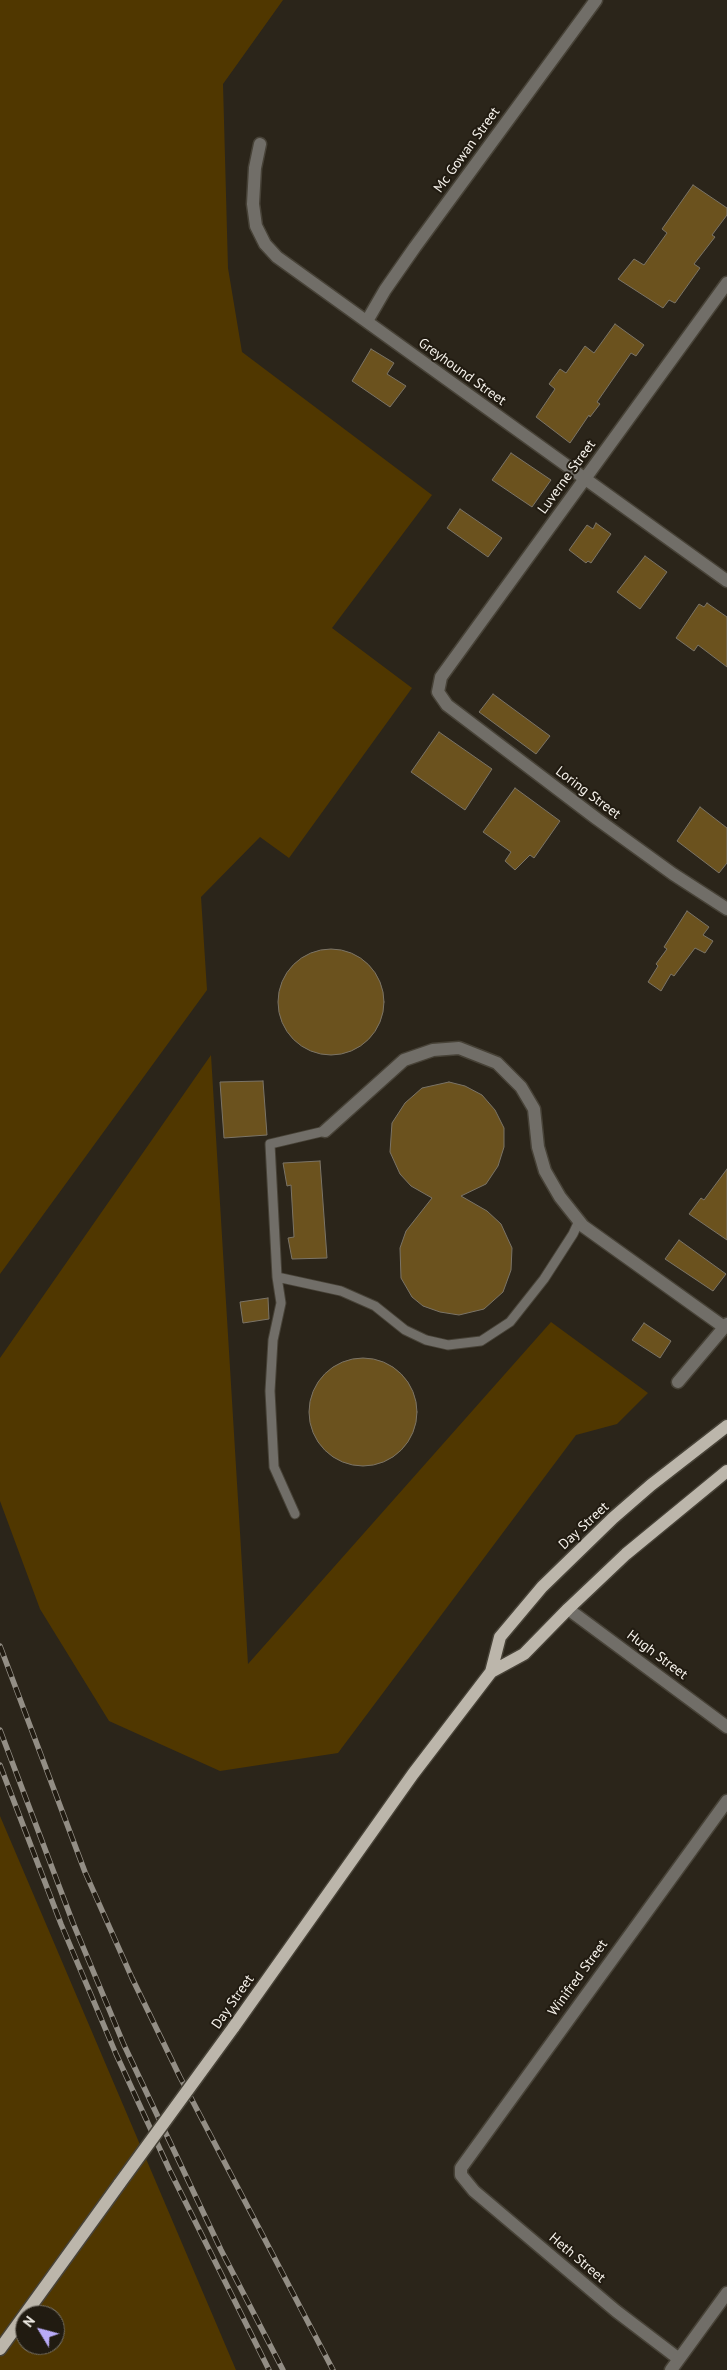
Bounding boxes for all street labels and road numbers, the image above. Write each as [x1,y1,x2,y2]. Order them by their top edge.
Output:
street label: Mc Gowan Street [430,104,504,196]
street label: Greyhound Street [415,335,509,409]
street label: Luverne Street [535,437,599,517]
street label: Loring Street [552,763,624,823]
street label: Day Street [556,1499,612,1553]
street label: Hugh Street [623,1627,691,1683]
street label: Winifred Street [545,1937,611,2019]
street label: Day Street [208,1972,258,2032]
street label: Heth Street [545,2230,609,2286]

